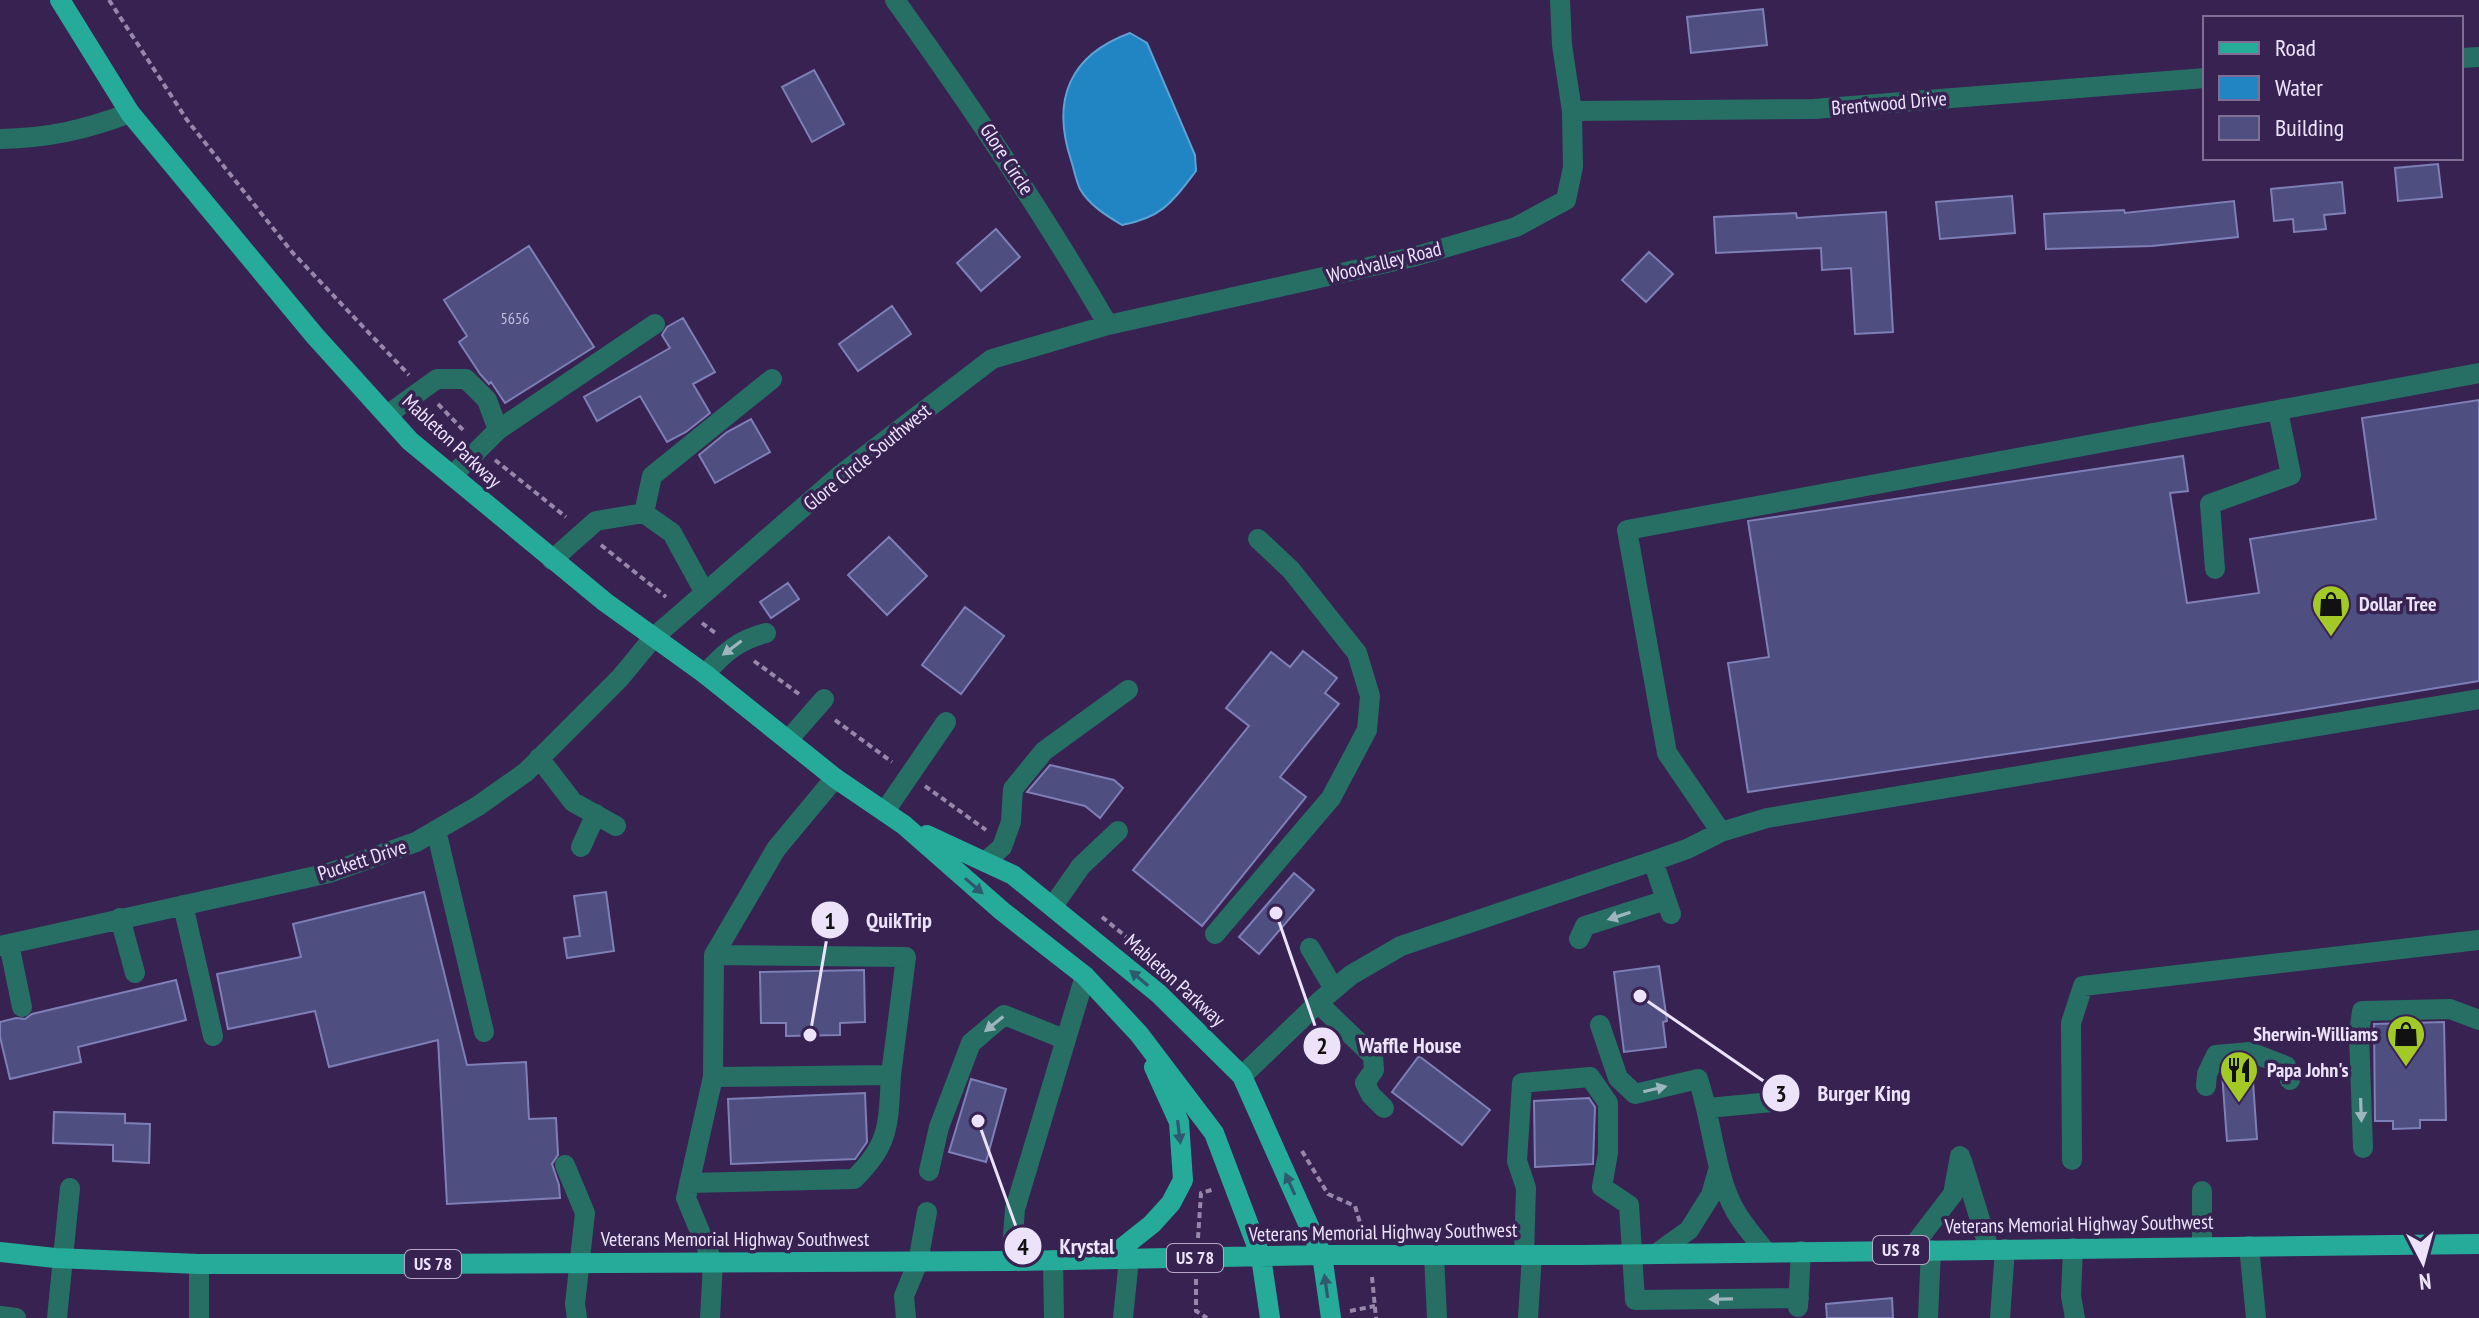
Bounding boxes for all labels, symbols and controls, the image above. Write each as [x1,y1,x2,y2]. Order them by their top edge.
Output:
legend [2203,16,2463,160]
text: Road [2275,32,2316,63]
text: Water [2275,72,2323,103]
street label: Brentwood Drive [1830,85,1948,121]
text: Building [2275,112,2344,143]
street label: Glore Circle [974,118,1040,200]
street label: Woodvalley Road [1324,235,1444,289]
house number: 5656 [501,308,529,328]
street label: Mableton Parkway [397,388,507,494]
street label: Glore Circle Southwest [798,397,936,516]
shop icon: Dollar Tree [2310,583,2352,638]
place label: Dollar Tree [2359,591,2437,617]
one-way arrow [722,639,742,655]
street label: Puckett Drive [314,833,410,887]
one-way arrow [964,877,983,895]
callout: QuikTrip [810,897,948,943]
text: 1 [824,905,836,936]
text: QuikTrip [866,906,932,934]
one-way arrow [1606,910,1630,922]
street label: Mableton Parkway [1119,928,1231,1032]
one-way arrow [1130,970,1150,987]
shop icon: Sherwin-Williams [2385,1013,2427,1068]
one-way arrow [984,1015,1004,1032]
place label: Sherwin-Williams [2253,1021,2378,1047]
callout: Waffle House [1302,1023,1477,1069]
text: 2 [1316,1030,1328,1061]
text: Waffle House [1357,1031,1462,1059]
restaurant icon: Papa John's [2218,1049,2260,1104]
place label: Papa John's [2267,1057,2348,1083]
callout: Burger King [1761,1070,1926,1116]
text: 3 [1775,1078,1787,1109]
text: Burger King [1817,1079,1911,1107]
one-way arrow [1643,1082,1668,1095]
one-way arrow [2355,1098,2368,1123]
one-way arrow [1173,1119,1186,1144]
one-way arrow [1283,1172,1297,1195]
street label: Veterans Memorial Highway Southwest [1943,1209,2214,1239]
street label: Veterans Memorial Highway Southwest [1247,1217,1518,1247]
north arrow [2383,1222,2463,1302]
callout: Krystal [1003,1223,1130,1269]
street label: Veterans Memorial Highway Southwest [600,1226,870,1252]
text: 4 [1017,1231,1029,1262]
text: Krystal [1060,1232,1115,1260]
road number: US 78 [1873,1236,1929,1264]
road number: US 78 [1167,1244,1223,1272]
road number: US 78 [405,1250,461,1278]
text: N [2418,1267,2432,1296]
one-way arrow [1320,1273,1333,1298]
one-way arrow [1708,1293,1733,1305]

